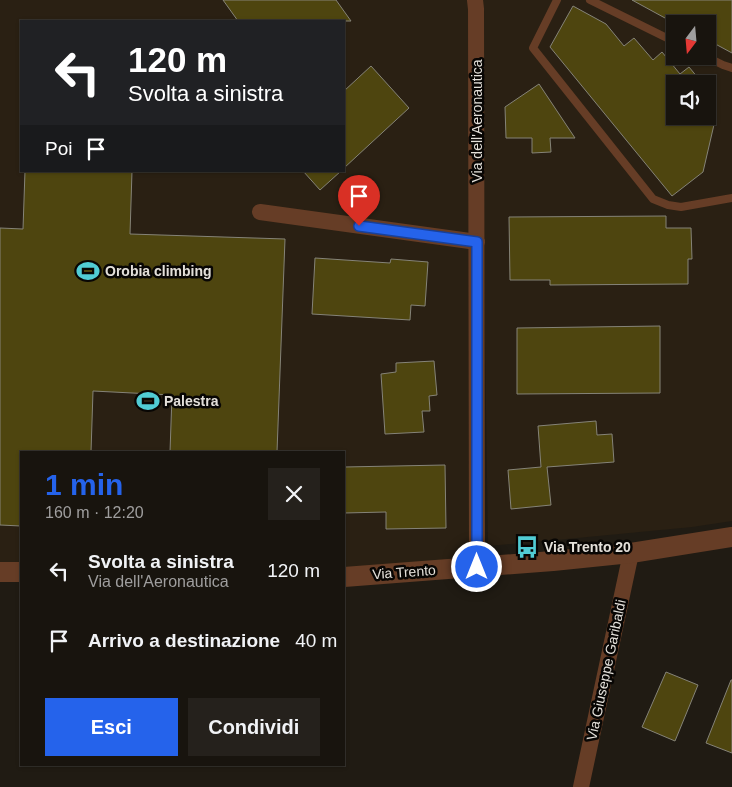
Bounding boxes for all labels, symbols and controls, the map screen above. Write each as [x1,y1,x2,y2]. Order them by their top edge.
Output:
north arrow [666,15,716,65]
map controls [666,15,716,125]
icon: left [45,40,110,105]
text: 120 m [128,40,227,79]
street label: Via dell'Aeronautica [469,59,485,183]
button: sound [666,75,716,125]
text: Svolta a sinistra [128,81,283,106]
icon: arrive [82,135,110,163]
text: Poi [45,138,72,159]
pin [338,175,380,226]
icon: arrive [345,182,373,210]
sports icon: Orobia climbing [75,258,101,284]
place label: Orobia climbing [105,263,212,279]
sports icon: Palestra [135,388,161,414]
place label: Palestra [164,393,219,409]
text: 1 min [45,468,123,501]
button: close [268,468,320,520]
text: 160 m · 12:20 [45,504,144,521]
bus stop icon: Via Trento 20 [514,534,540,560]
place label: Via Trento 20 [544,539,631,555]
position arrow [450,540,502,592]
text: Svolta a sinistra [88,551,234,572]
icon: left [45,557,73,585]
text: 120 m [267,560,320,581]
street label: Via Trento [372,562,436,582]
text: Via dell'Aeronautica [88,573,229,590]
street label: Via Giuseppe Garibaldi [583,598,629,742]
icon: arrive [45,627,73,655]
text: Arrivo a destinazione [88,630,280,651]
text: 40 m [295,630,337,651]
button: Esci [45,698,178,756]
button: Condividi [188,698,320,756]

